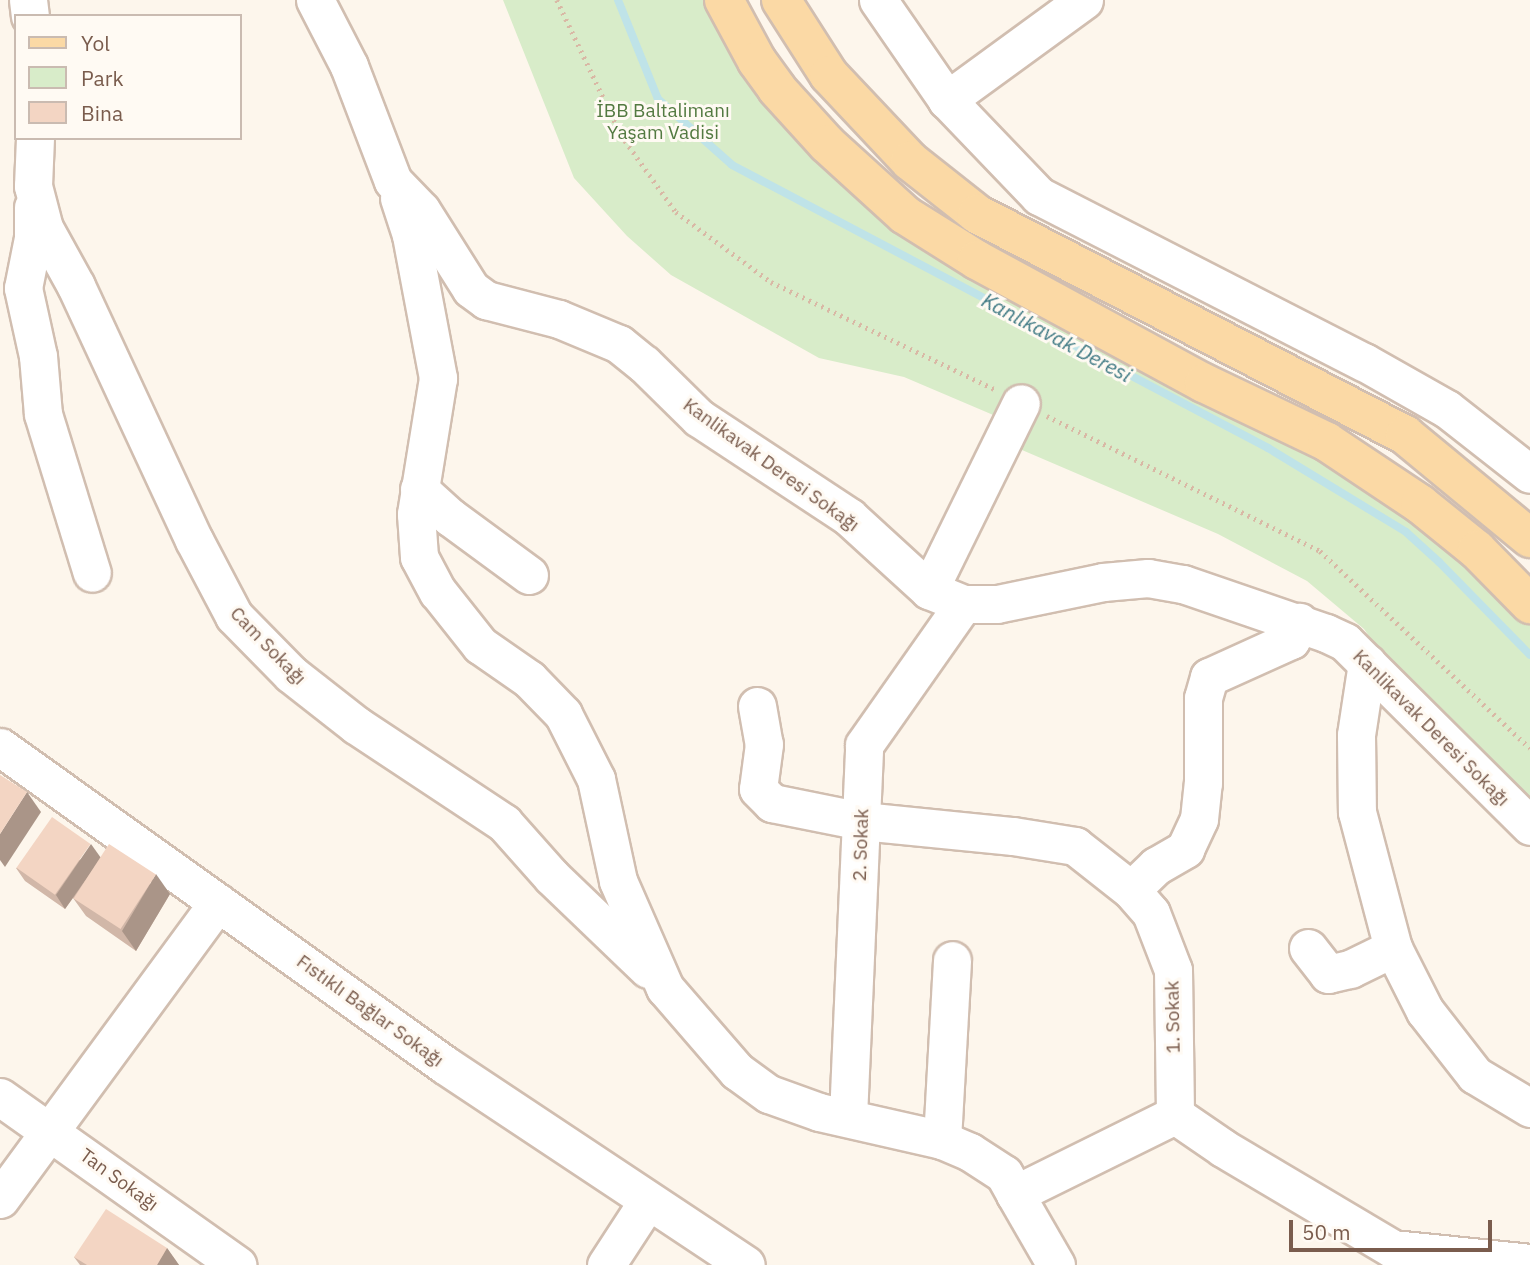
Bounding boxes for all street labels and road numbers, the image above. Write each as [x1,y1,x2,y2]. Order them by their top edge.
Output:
street label: Kanlikavak Deresi Sokağı [679,393,863,537]
street label: Cam Sokağı [225,602,311,690]
street label: Kanlikavak Deresi Sokağı [1348,645,1514,811]
street label: 2. Sokak [848,808,874,882]
street label: Fıstıklı Bağlar Sokağı [292,950,448,1072]
street label: 1. Sokak [1161,980,1185,1054]
street label: Tan Sokağı [75,1144,163,1216]

